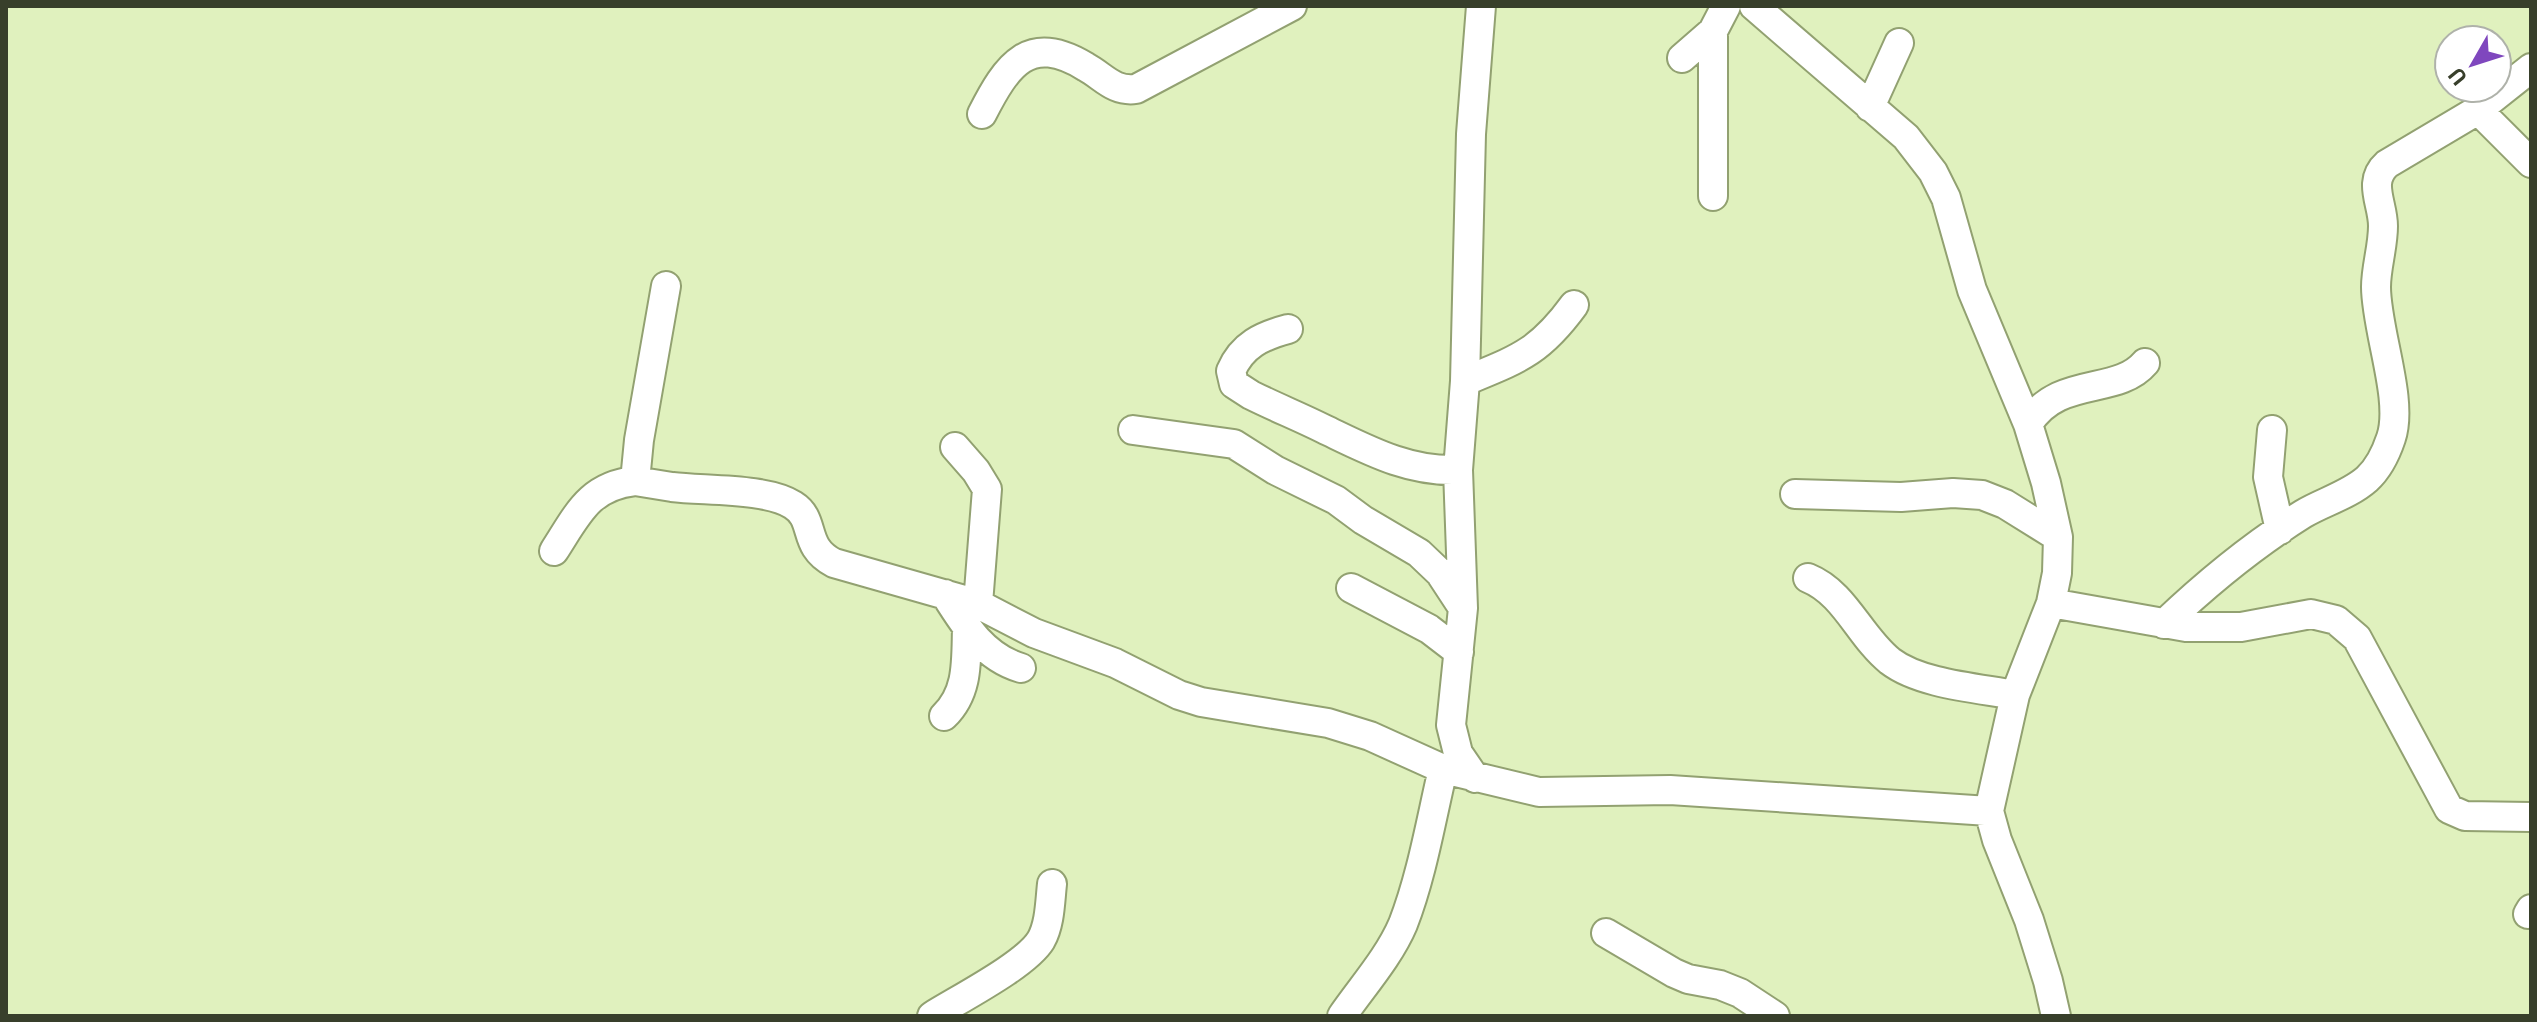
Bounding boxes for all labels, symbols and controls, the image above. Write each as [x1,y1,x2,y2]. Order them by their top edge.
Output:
north arrow [2433,24,2513,104]
text: U [2444,63,2472,90]

